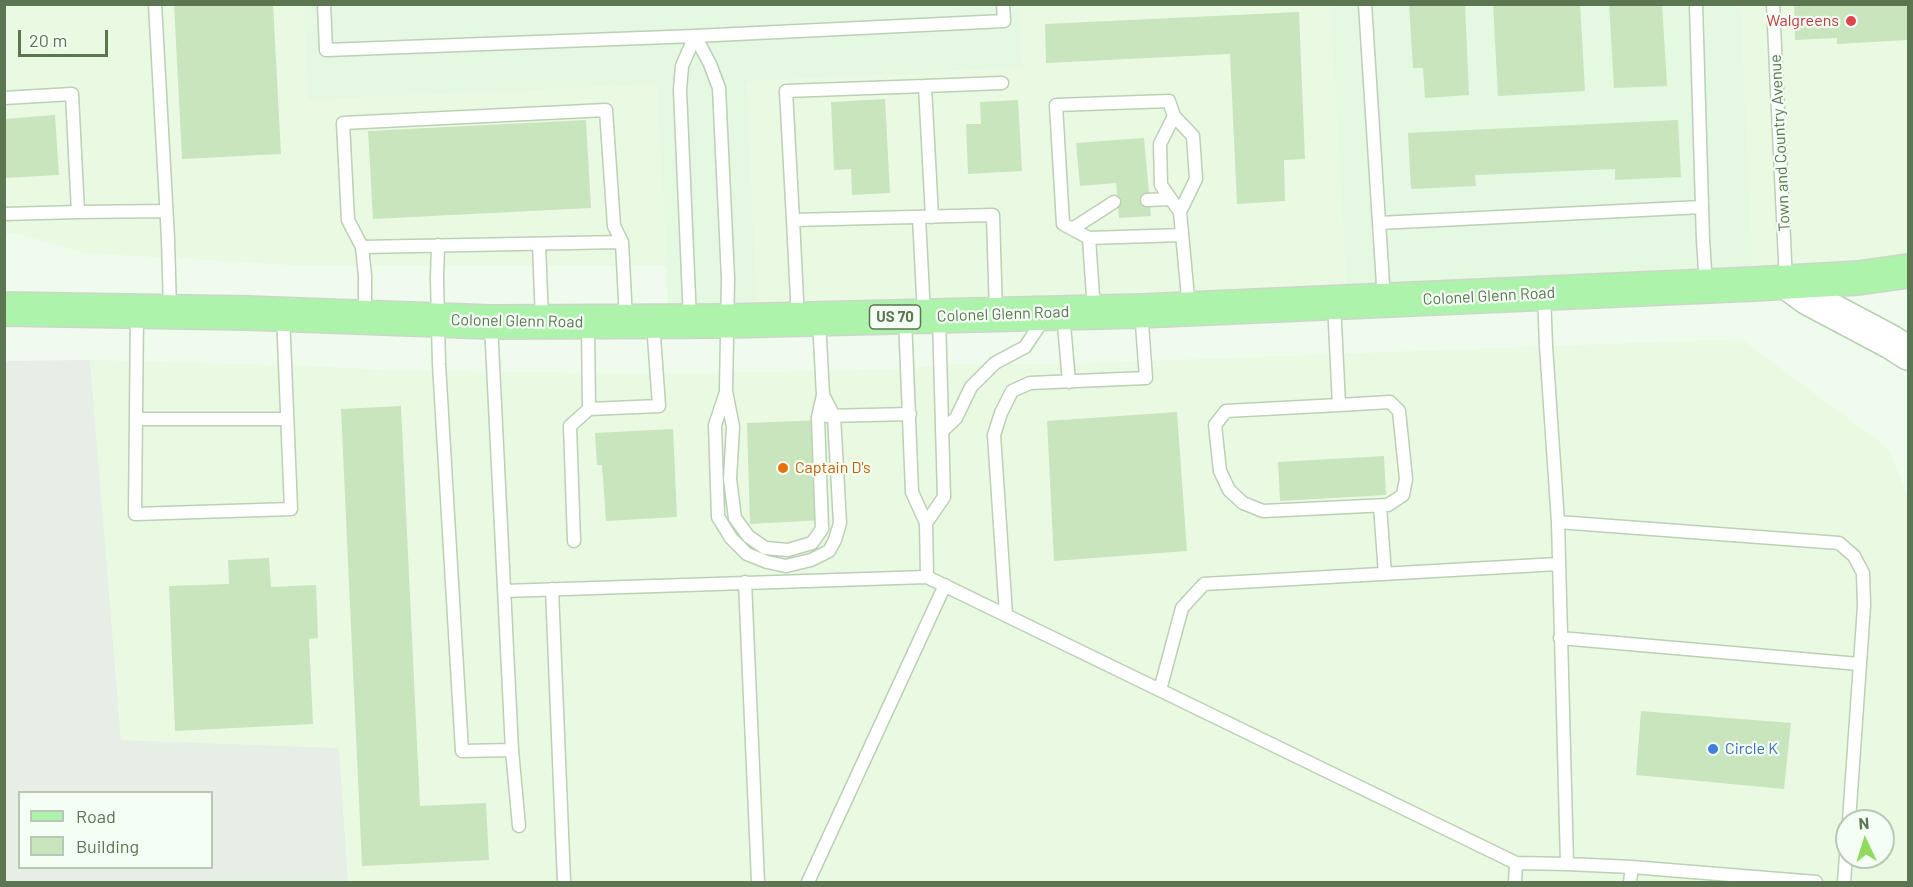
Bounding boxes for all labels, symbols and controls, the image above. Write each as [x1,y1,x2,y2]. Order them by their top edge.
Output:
place label: Walgreens [1766,11,1839,31]
marker: Walgreens [1844,14,1858,28]
scale bar [21,18,111,56]
text: 20 m [29,29,67,51]
street label: Town and Country Avenue [1766,54,1794,232]
street label: Colonel Glenn Road [1422,283,1556,309]
street label: Colonel Glenn Road [936,302,1070,326]
road number: US 70 [870,305,920,329]
street label: Colonel Glenn Road [451,310,583,332]
place label: Captain D's [795,458,871,478]
marker: Captain D's [776,461,790,475]
place label: Circle K [1725,739,1778,759]
marker: Circle K [1706,742,1720,756]
legend [18,791,213,869]
text: Road [76,805,116,827]
north arrow [1835,809,1895,869]
text: N [1858,813,1870,832]
text: Building [76,835,139,857]

